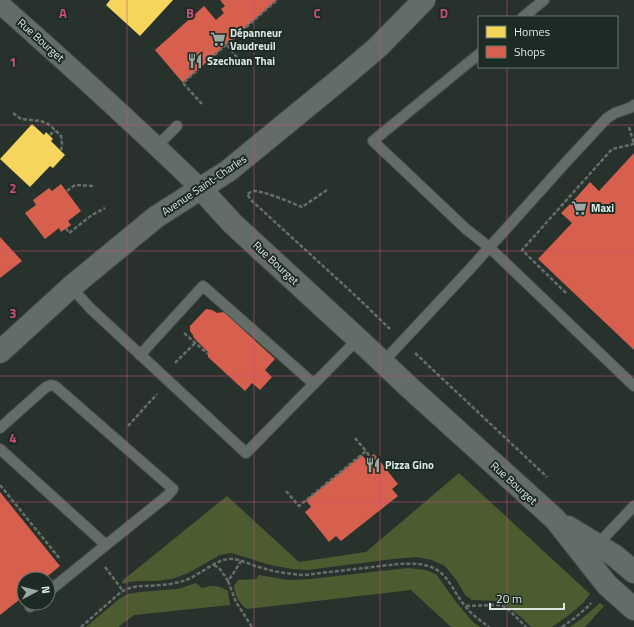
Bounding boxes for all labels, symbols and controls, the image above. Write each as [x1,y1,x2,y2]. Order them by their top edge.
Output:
text: A [59,3,67,23]
text: B [186,3,194,23]
text: C [313,3,321,23]
text: D [440,3,448,23]
street label: Rue Bourget [14,15,68,65]
legend [478,16,618,68]
text: Homes [514,22,550,41]
place label: Dépanneur Vaudreuil [230,25,282,54]
supermarket icon: Dépanneur Vaudreuil [209,30,227,48]
text: Shops [514,42,546,61]
text: 1 [9,52,17,72]
restaurant icon: Szechuan Thai [186,52,204,70]
place label: Szechuan Thai [207,53,275,69]
street label: Avenue Saint-Charles [158,151,250,219]
text: 2 [9,178,17,198]
supermarket icon: Maxi [570,199,588,217]
place label: Maxi [591,200,614,216]
street label: Rue Bourget [249,237,303,289]
text: 3 [9,303,17,323]
text: 4 [9,428,17,448]
restaurant icon: Pizza Gino [364,456,382,474]
place label: Pizza Gino [385,457,434,473]
street label: Rue Bourget [487,458,541,508]
north arrow [16,571,56,611]
text: N [38,585,54,595]
scale bar [490,585,564,611]
text: 20 m [496,589,522,608]

